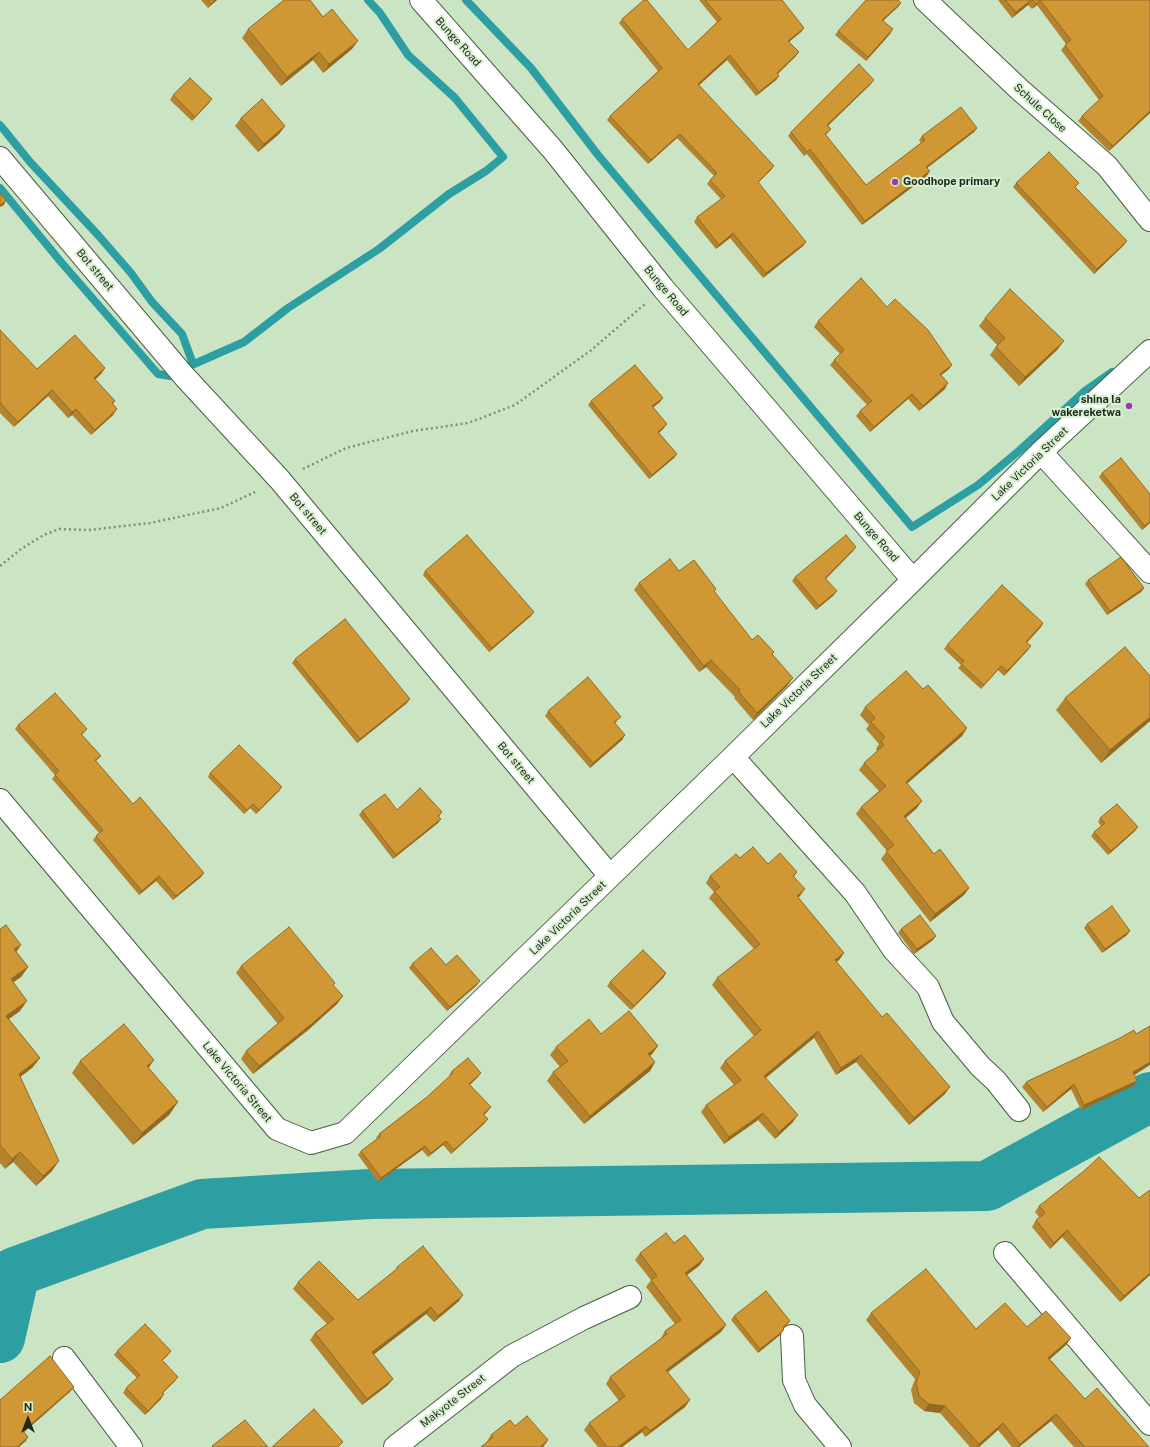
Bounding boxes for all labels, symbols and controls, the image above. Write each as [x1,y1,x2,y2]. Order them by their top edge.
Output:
street label: Bunge Road [432,15,484,69]
street label: Schule Close [1011,81,1069,135]
place label: Goodhope primary [903,175,1000,189]
marker: Goodhope primary [890,177,900,187]
street label: Bot street [74,246,116,294]
street label: Bunge Road [641,263,691,319]
place label: shina la wakereketwa [1051,393,1121,419]
marker: shina la wakereketwa [1124,401,1134,411]
street label: Lake Victoria Street [989,424,1071,504]
street label: Bot street [287,490,329,538]
street label: Bunge Road [851,509,901,565]
street label: Lake Victoria Street [758,651,840,731]
street label: Bot street [495,739,537,787]
street label: Lake Victoria Street [527,878,609,958]
street label: Lake Victoria Street [199,1039,275,1125]
street label: Makyote Street [418,1371,488,1431]
north arrow [8,1399,48,1439]
text: N [24,1401,32,1413]

